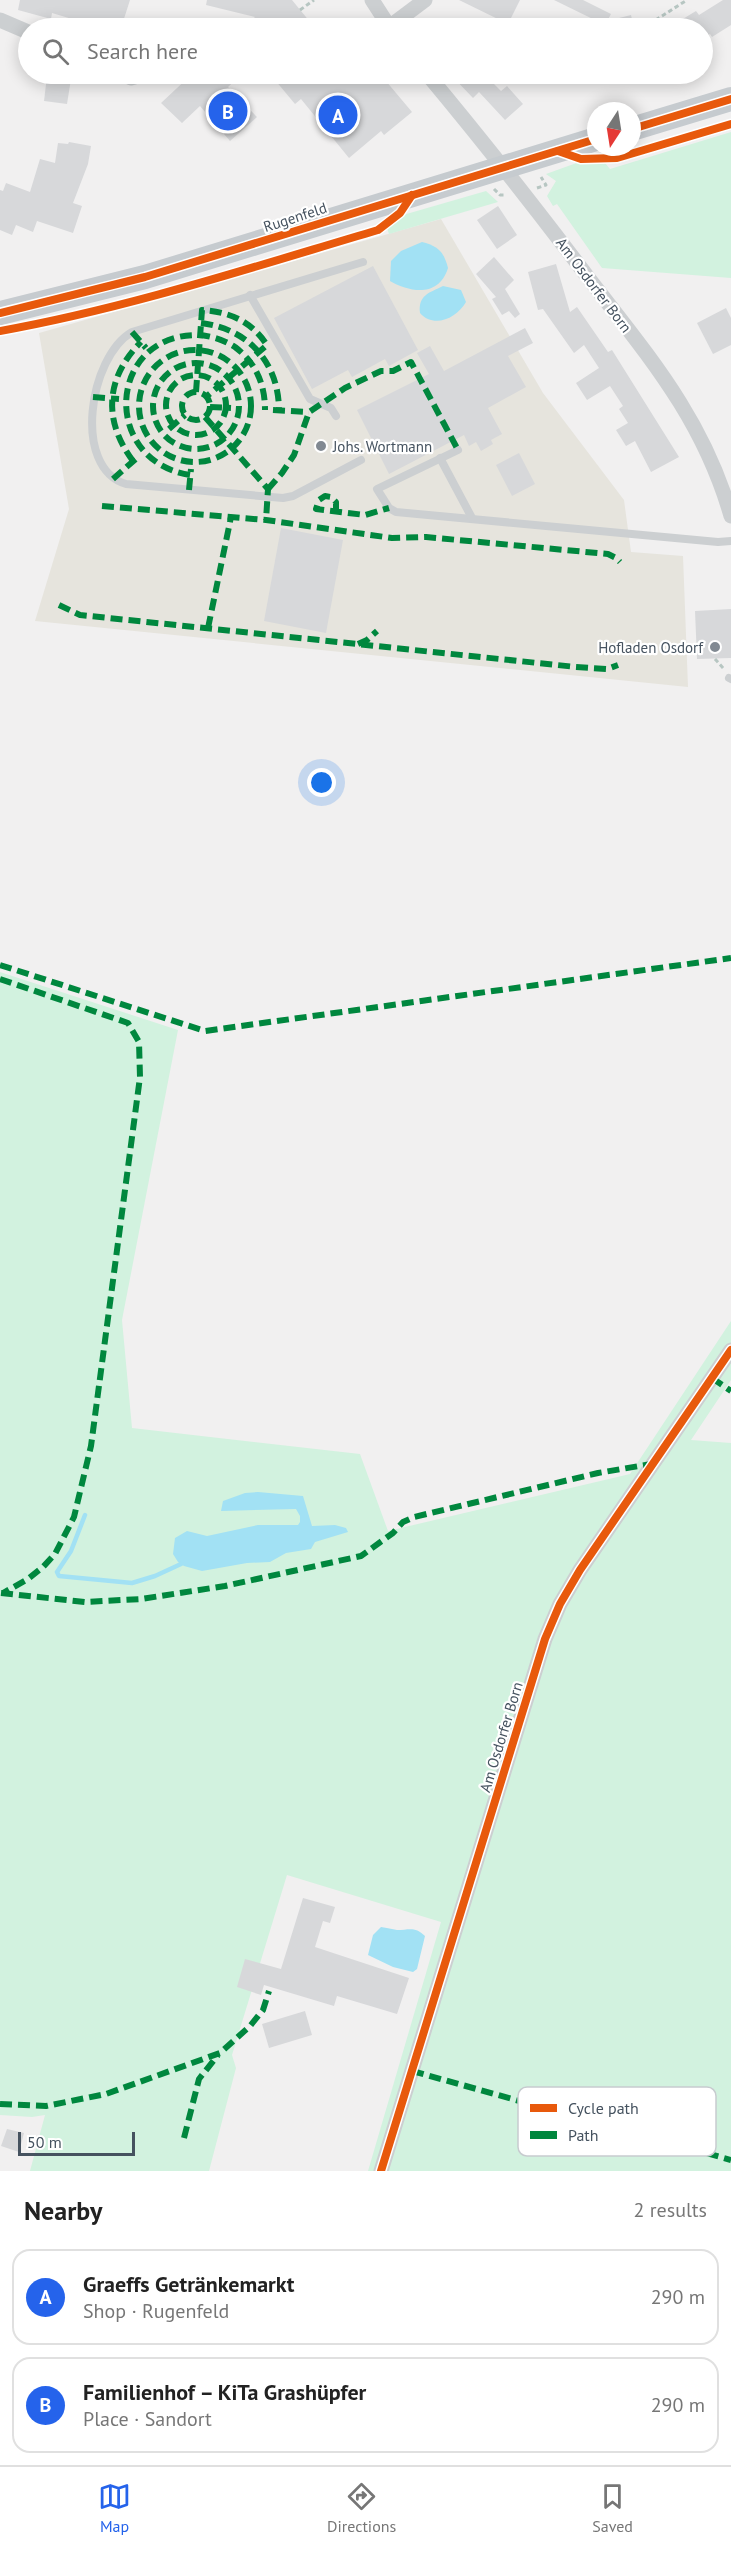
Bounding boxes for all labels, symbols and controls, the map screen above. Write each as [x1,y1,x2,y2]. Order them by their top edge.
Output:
search box [18,18,713,84]
icon: search [39,35,72,68]
text: Search here [87,37,198,65]
pin: B [208,88,248,134]
pin: A [318,92,358,138]
north arrow [587,102,641,156]
street label: Rugenfeld [261,198,329,236]
street label: Am Osdorfer Born [552,234,636,336]
place label: Johs. Wortmann [332,437,432,456]
marker: Johs. Wortmann [314,439,328,453]
place label: Hofladen Osdorf [598,638,704,657]
marker: Hofladen Osdorf [708,640,722,654]
your location [307,768,336,797]
street label: Am Osdorfer Born [475,1680,527,1794]
legend [518,2087,716,2156]
text: Cycle path [568,2098,639,2118]
text: Path [568,2125,599,2145]
scale bar [18,2129,135,2156]
text: 50 m [27,2132,62,2152]
text: Nearby [24,2194,102,2227]
text: 2 results [634,2197,707,2223]
text: Graeffs Getränkemarkt [83,2270,294,2298]
text: A [39,2284,52,2310]
text: 290 m [651,2284,705,2310]
text: Shop · Rugenfeld [83,2298,229,2324]
text: Familienhof – KiTa Grashüpfer [83,2378,366,2406]
text: B [40,2392,51,2418]
text: 290 m [651,2392,705,2418]
text: Place · Sandort [83,2406,212,2432]
tab: Map [98,2480,131,2536]
tab: Directions [327,2480,396,2536]
tab: Saved [592,2480,633,2536]

